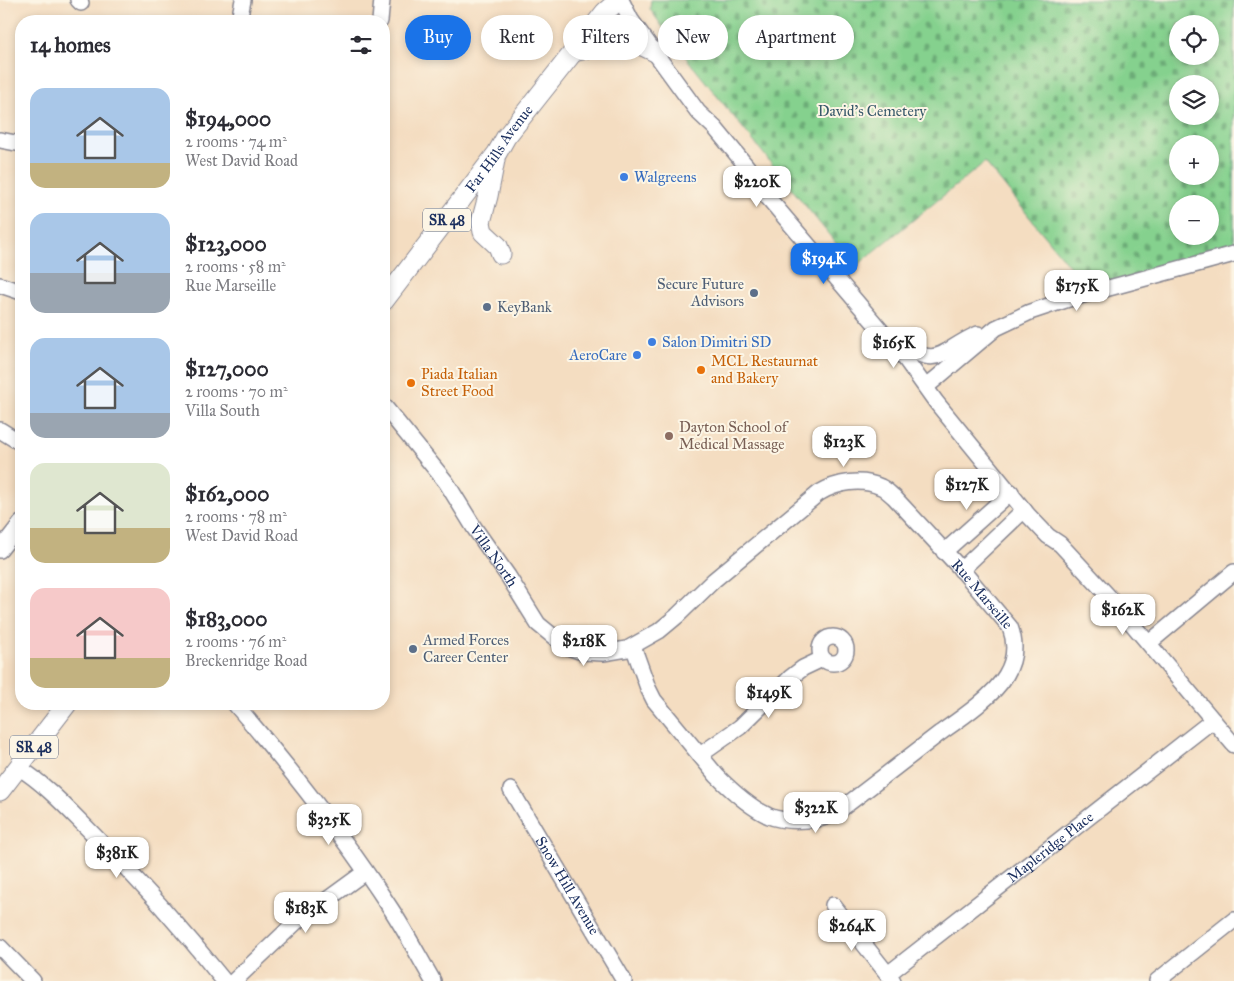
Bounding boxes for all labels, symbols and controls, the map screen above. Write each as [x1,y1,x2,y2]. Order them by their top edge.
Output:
chip: Buy [405,15,471,60]
chip: Rent [481,15,553,60]
chip: Filters [563,15,648,60]
chip: New [658,15,728,60]
chip: Apartment [738,15,854,60]
map controls [1169,15,1219,245]
button: locate [1169,15,1219,65]
icon: filters [347,31,375,59]
text: 14 homes [30,32,111,58]
button: layers [1169,75,1219,125]
street label: Far Hills Avenue [461,101,537,196]
park label: David's Cemetery [818,102,927,120]
text: $194,000 [185,106,271,132]
icon: home [70,108,130,168]
text: 2 rooms · 74 m² [185,132,287,151]
button: + [1169,135,1219,185]
text: West David Road [185,151,298,170]
pin: $220K [722,166,792,208]
place label: Walgreens [634,168,697,186]
marker: Walgreens [618,171,630,183]
text: $220K [734,172,780,191]
button: − [1169,195,1219,245]
road number: SR 48 [423,208,471,232]
text: $123,000 [185,231,267,257]
icon: home [70,233,130,293]
pin: $194K [789,242,859,285]
text: $194K [802,249,846,268]
text: 2 rooms · 58 m² [185,257,286,276]
pin: $175K [1042,270,1112,312]
place label: Secure Future Advisors [657,275,744,310]
text: Rue Marseille [185,276,276,295]
text: $175K [1055,276,1099,295]
marker: Secure Future Advisors [748,287,760,299]
place label: KeyBank [497,298,552,316]
marker: KeyBank [481,301,493,313]
pin: $165K [859,326,929,369]
place label: Salon Dimitri SD [662,333,772,351]
text: $165K [873,333,915,352]
marker: Salon Dimitri SD [646,336,658,348]
place label: AeroCare [568,346,627,364]
marker: AeroCare [631,349,643,361]
place label: MCL Restaurnat and Bakery [711,352,819,387]
text: $127,000 [185,356,269,382]
icon: home [70,358,130,418]
marker: MCL Restaurnat and Bakery [695,364,707,376]
place label: Piada Italian Street Food [421,365,498,400]
marker: Piada Italian Street Food [405,377,417,389]
text: 2 rooms · 70 m² [185,382,288,401]
text: Villa South [185,401,260,420]
place label: Dayton School of Medical Massage [679,418,790,453]
pin: $123K [809,426,879,468]
marker: Dayton School of Medical Massage [663,430,675,442]
text: $123K [823,432,865,451]
pin: $127K [932,468,1002,511]
text: $127K [945,475,989,494]
text: $162,000 [185,481,270,507]
icon: home [70,483,130,543]
text: 2 rooms · 78 m² [185,507,287,526]
street label: Villa North [465,520,522,591]
text: West David Road [185,526,298,545]
street label: Rue Marseille [948,556,1017,633]
pin: $162K [1088,594,1158,636]
text: $162K [1101,600,1145,619]
text: $183,000 [185,606,268,632]
icon: home [70,608,130,668]
pin: $218K [549,624,619,667]
place label: Armed Forces Career Center [422,631,509,666]
text: $218K [562,631,606,650]
text: 2 rooms · 76 m² [185,632,286,651]
marker: Armed Forces Career Center [407,643,419,655]
text: Breckenridge Road [185,651,307,670]
pin: $149K [734,676,804,719]
text: $149K [747,683,791,702]
road number: SR 48 [10,736,58,759]
pin: $322K [781,792,851,834]
text: $322K [794,798,838,817]
pin: $325K [294,804,364,846]
street label: Mapleridge Place [1003,808,1097,887]
text: $325K [308,810,350,829]
street label: Snow Hill Avenue [532,833,604,938]
pin: $381K [82,836,152,879]
text: $381K [96,843,138,862]
pin: $183K [271,892,341,934]
text: $183K [285,898,327,917]
pin: $264K [817,910,887,952]
text: $264K [829,916,875,935]

